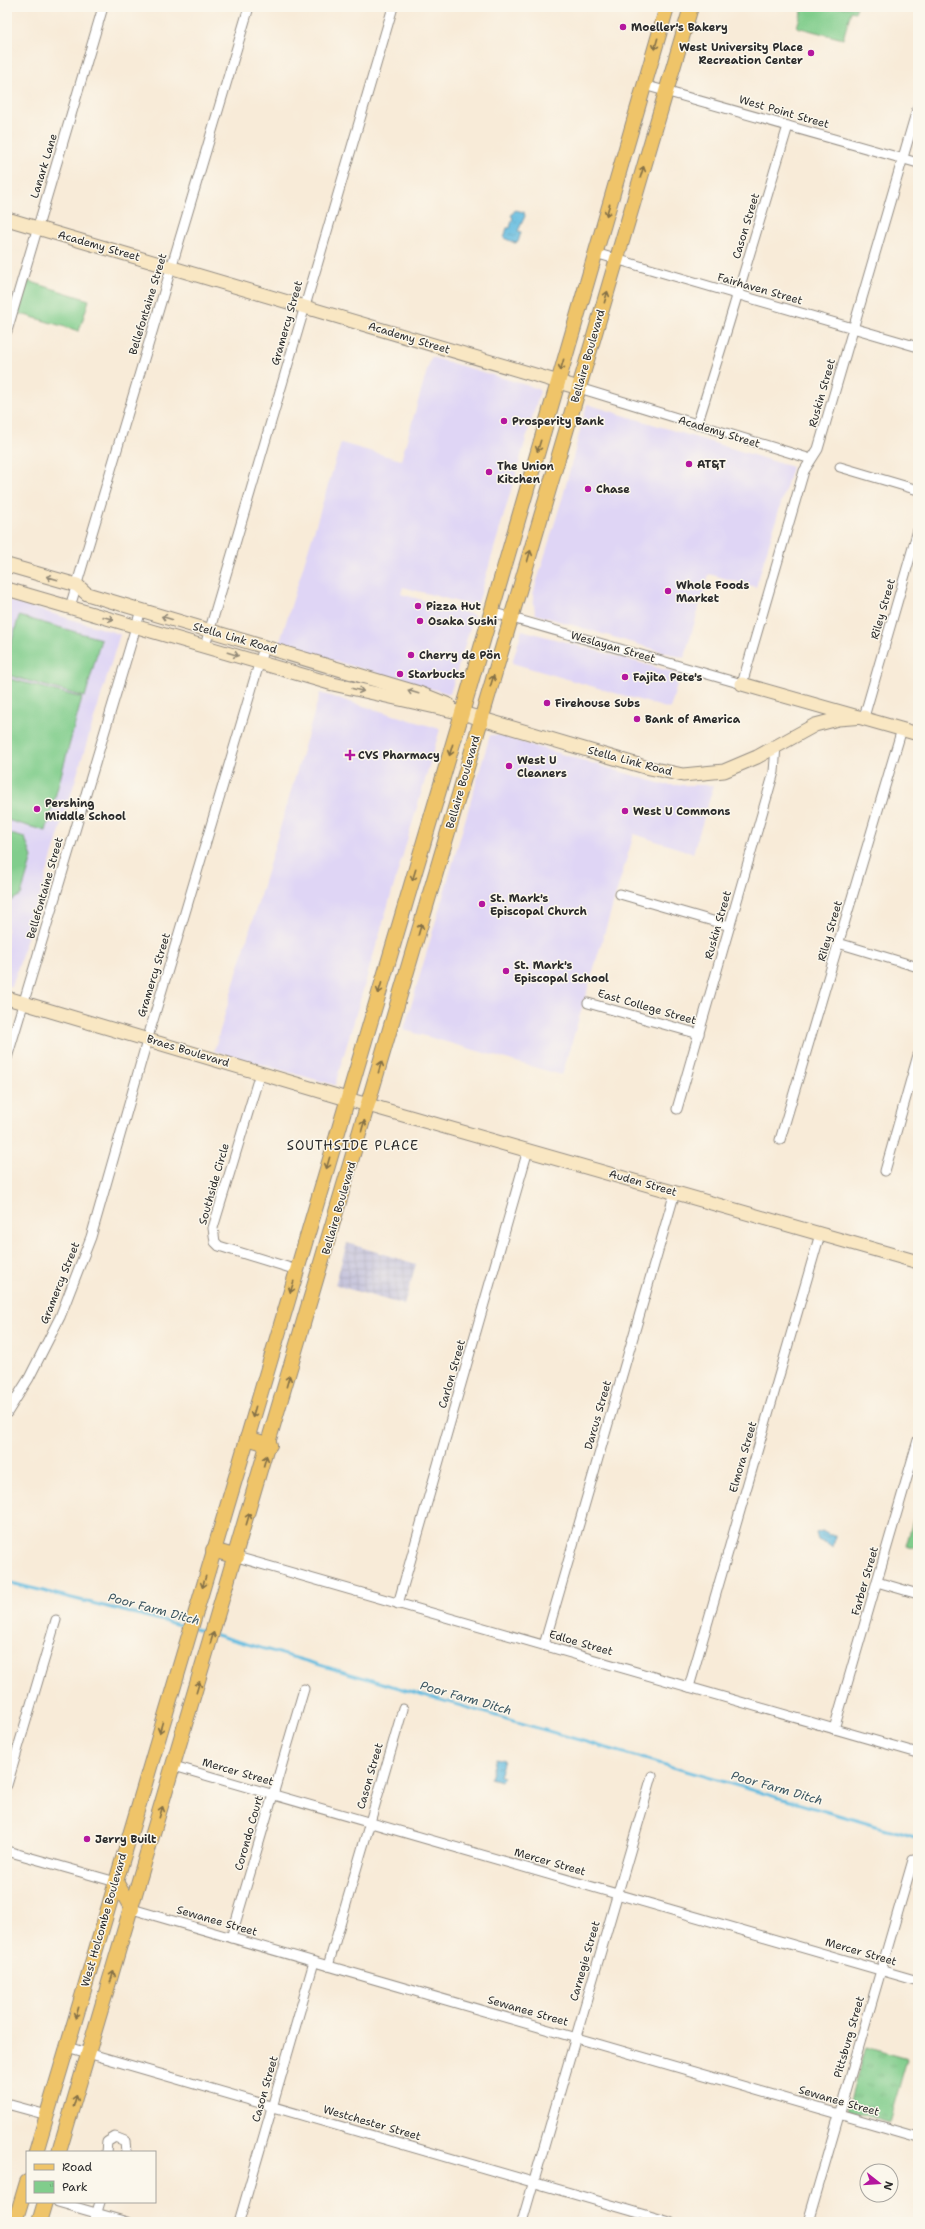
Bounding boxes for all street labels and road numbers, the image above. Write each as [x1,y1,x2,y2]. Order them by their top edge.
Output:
street label: West Point Street [737,92,831,132]
street label: Lanark Lane [27,132,61,200]
street label: Cason Street [729,191,763,261]
street label: Academy Street [56,227,142,265]
street label: Bellefontaine Street [125,251,171,357]
street label: Fairhaven Street [716,270,805,308]
street label: Gramercy Street [268,279,306,367]
street label: Bellaire Boulevard [568,308,608,404]
street label: Academy Street [366,318,452,358]
street label: Ruskin Street [805,357,839,429]
street label: Academy Street [676,412,762,452]
street label: Riley Street [867,577,899,641]
street label: Stella Link Road [191,619,279,657]
street label: Weslayan Street [569,628,657,666]
street label: Bellaire Boulevard [443,734,483,830]
street label: Stella Link Road [586,743,674,779]
street label: Bellefontaine Street [23,835,67,941]
street label: Ruskin Street [701,889,735,961]
street label: Riley Street [814,899,846,963]
street label: Gramercy Street [134,931,174,1019]
street label: East College Street [596,986,698,1028]
street label: Braes Boulevard [145,1031,231,1071]
street label: Southside Circle [195,1141,233,1227]
street label: Bellaire Boulevard [319,1160,359,1256]
street label: Auden Street [607,1166,679,1200]
street label: Gramercy Street [37,1240,83,1326]
street label: Carlon Street [435,1338,469,1410]
street label: Darcus Street [581,1378,615,1451]
street label: Elmora Street [726,1419,760,1494]
street label: Farber Street [848,1545,882,1617]
street label: Edloe Street [547,1627,615,1659]
street label: Cason Street [353,1741,387,1811]
street label: Mercer Street [200,1755,276,1789]
street label: Corondo Court [231,1794,267,1872]
street label: Mercer Street [512,1845,588,1879]
street label: West Holcombe Boulevard [78,1851,130,1989]
street label: Sewanee Street [175,1902,259,1940]
street label: Carnegie Street [566,1919,604,2003]
street label: Mercer Street [823,1935,899,1969]
street label: Sewanee Street [486,1992,570,2030]
street label: Pittsburg Street [830,1994,868,2080]
street label: Cason Street [248,2054,282,2124]
street label: Sewanee Street [797,2082,881,2120]
street label: Westchester Street [321,2102,423,2144]

